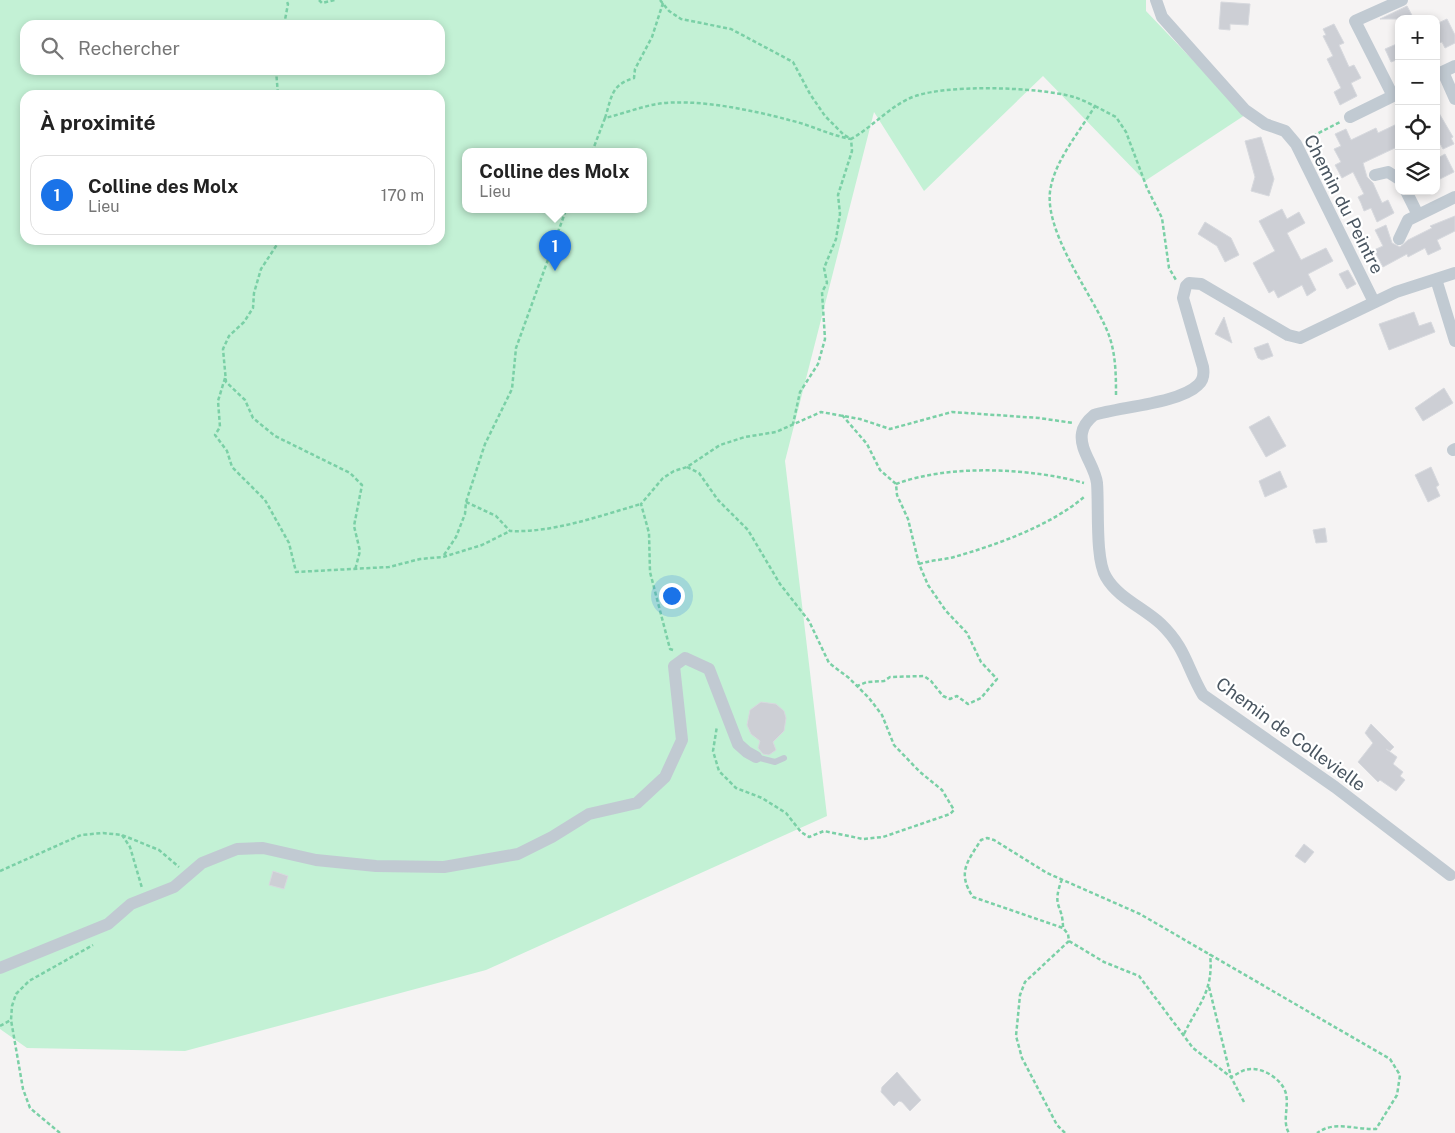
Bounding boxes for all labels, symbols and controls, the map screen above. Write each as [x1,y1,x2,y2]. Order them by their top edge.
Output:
map controls [1395,15,1440,195]
button: + [1395,15,1440,60]
search box [20,20,445,75]
icon: search [38,34,66,62]
text: Rechercher [78,37,180,59]
button: − [1395,60,1440,105]
button: locate [1395,105,1440,150]
text: À proximité [40,110,156,135]
street label: Chemin du Peintre [1300,131,1388,277]
popup [462,148,647,213]
button: layers [1395,150,1440,195]
text: Colline des Molx [479,160,630,182]
text: Colline des Molx [88,175,238,197]
text: Lieu [479,182,511,201]
text: 1 [54,186,60,205]
text: 170 m [381,186,424,205]
text: Lieu [88,197,120,216]
pin: 1 [539,230,571,271]
your location [659,583,685,609]
street label: Chemin de Collevielle [1212,673,1370,795]

